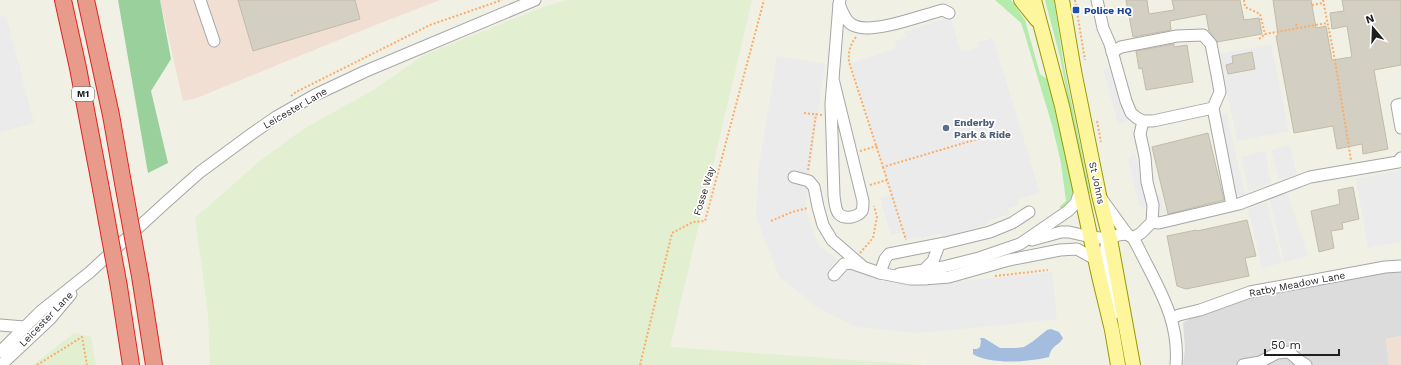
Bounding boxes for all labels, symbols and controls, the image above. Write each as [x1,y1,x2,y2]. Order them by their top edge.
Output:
marker: Police HQ [1071,5,1081,15]
place label: Police HQ [1084,5,1132,16]
north arrow [1353,8,1393,48]
text: N [1364,12,1376,26]
street label: Leicester Lane [261,85,329,131]
road number: M1 [72,87,94,101]
place label: Enderby Park & Ride [954,117,1011,140]
marker: Enderby Park & Ride [941,123,951,133]
street label: St Johns [1087,161,1107,205]
street label: Fosse Way [691,164,717,217]
street label: Ratby Meadow Lane [1248,269,1346,299]
street label: Leicester Lane [17,289,75,349]
scale bar [1265,331,1339,357]
text: 50 m [1271,338,1301,352]

